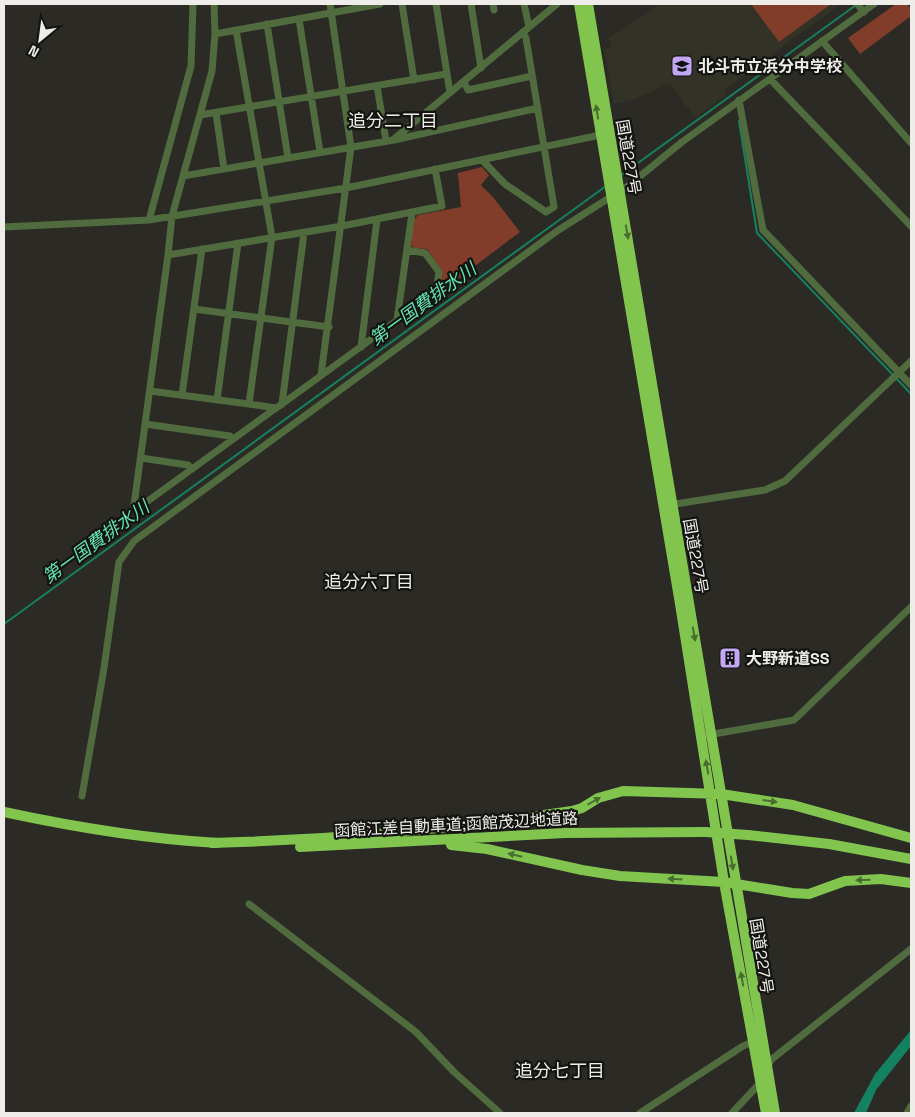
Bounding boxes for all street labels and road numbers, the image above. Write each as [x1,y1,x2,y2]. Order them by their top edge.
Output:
street label: 国道227号 [612,118,645,196]
street label: 国道227号 [679,517,712,595]
street label: 函館江差自動車道;函館茂辺地道路 [334,808,578,841]
street label: 国道227号 [745,917,778,995]

